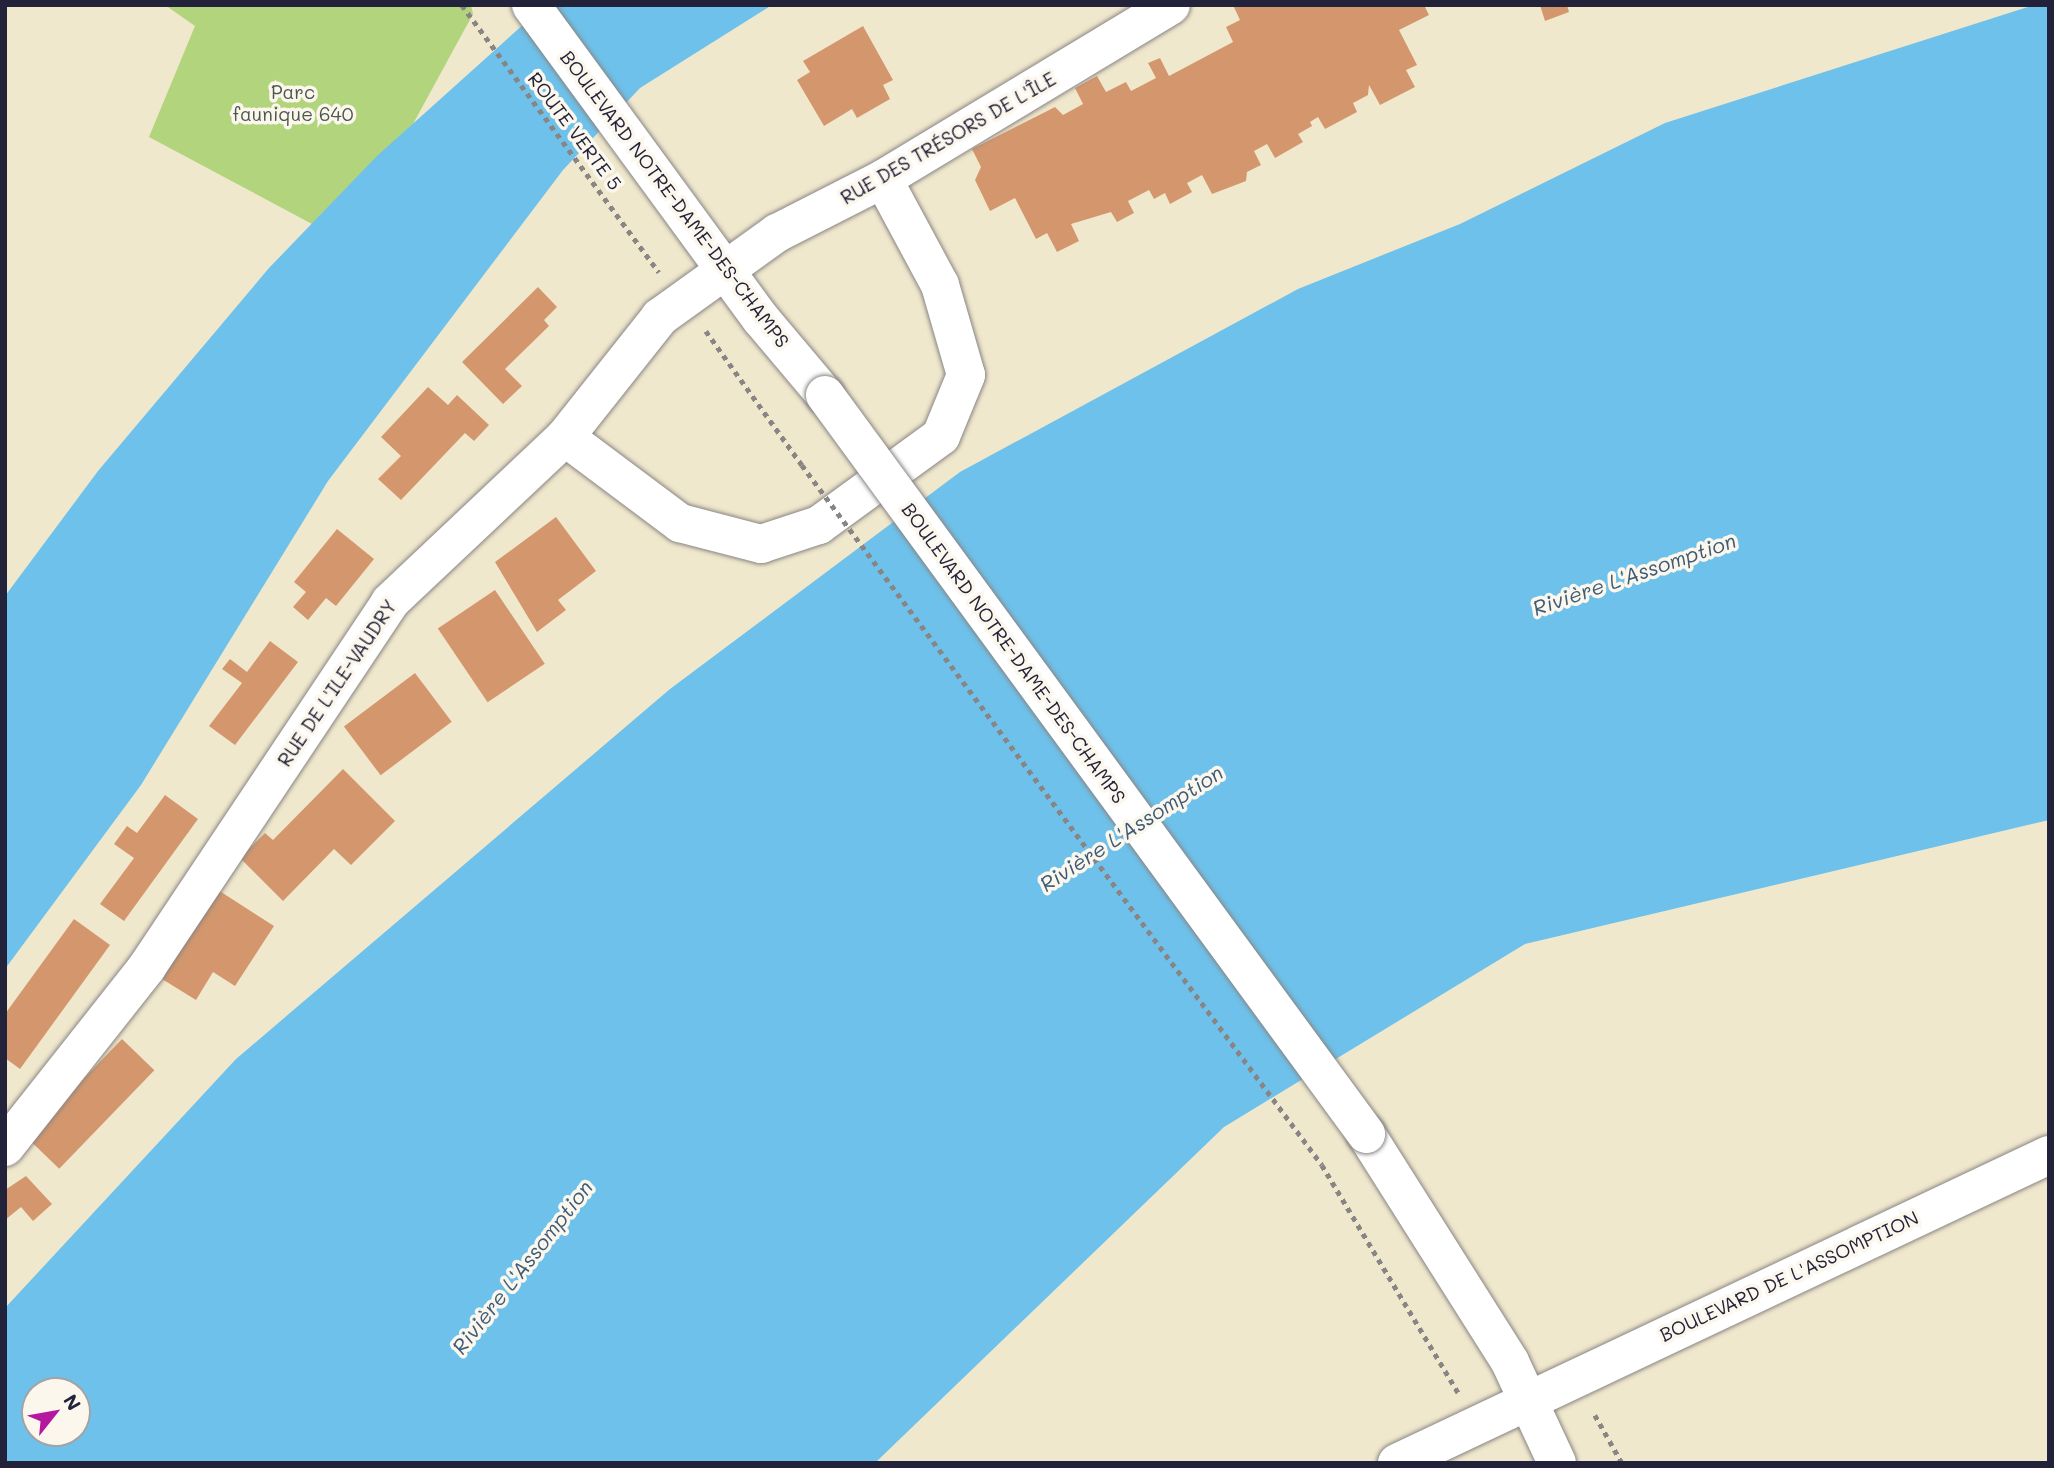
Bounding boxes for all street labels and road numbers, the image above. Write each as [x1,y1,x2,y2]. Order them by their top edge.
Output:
street label: BOULEVARD NOTRE-DAME-DES-CHAMPS [556,46,794,352]
street label: RUE DES TRÉSORS DE L'ÎLE [837,67,1059,209]
street label: ROUTE VERTE 5 [523,68,627,194]
street label: BOULEVARD NOTRE-DAME-DES-CHAMPS [897,498,1131,808]
street label: RUE DE L'ILE-VAUDRY [273,595,401,771]
street label: BOULEVARD DE L'ASSOMPTION [1656,1206,1922,1346]

